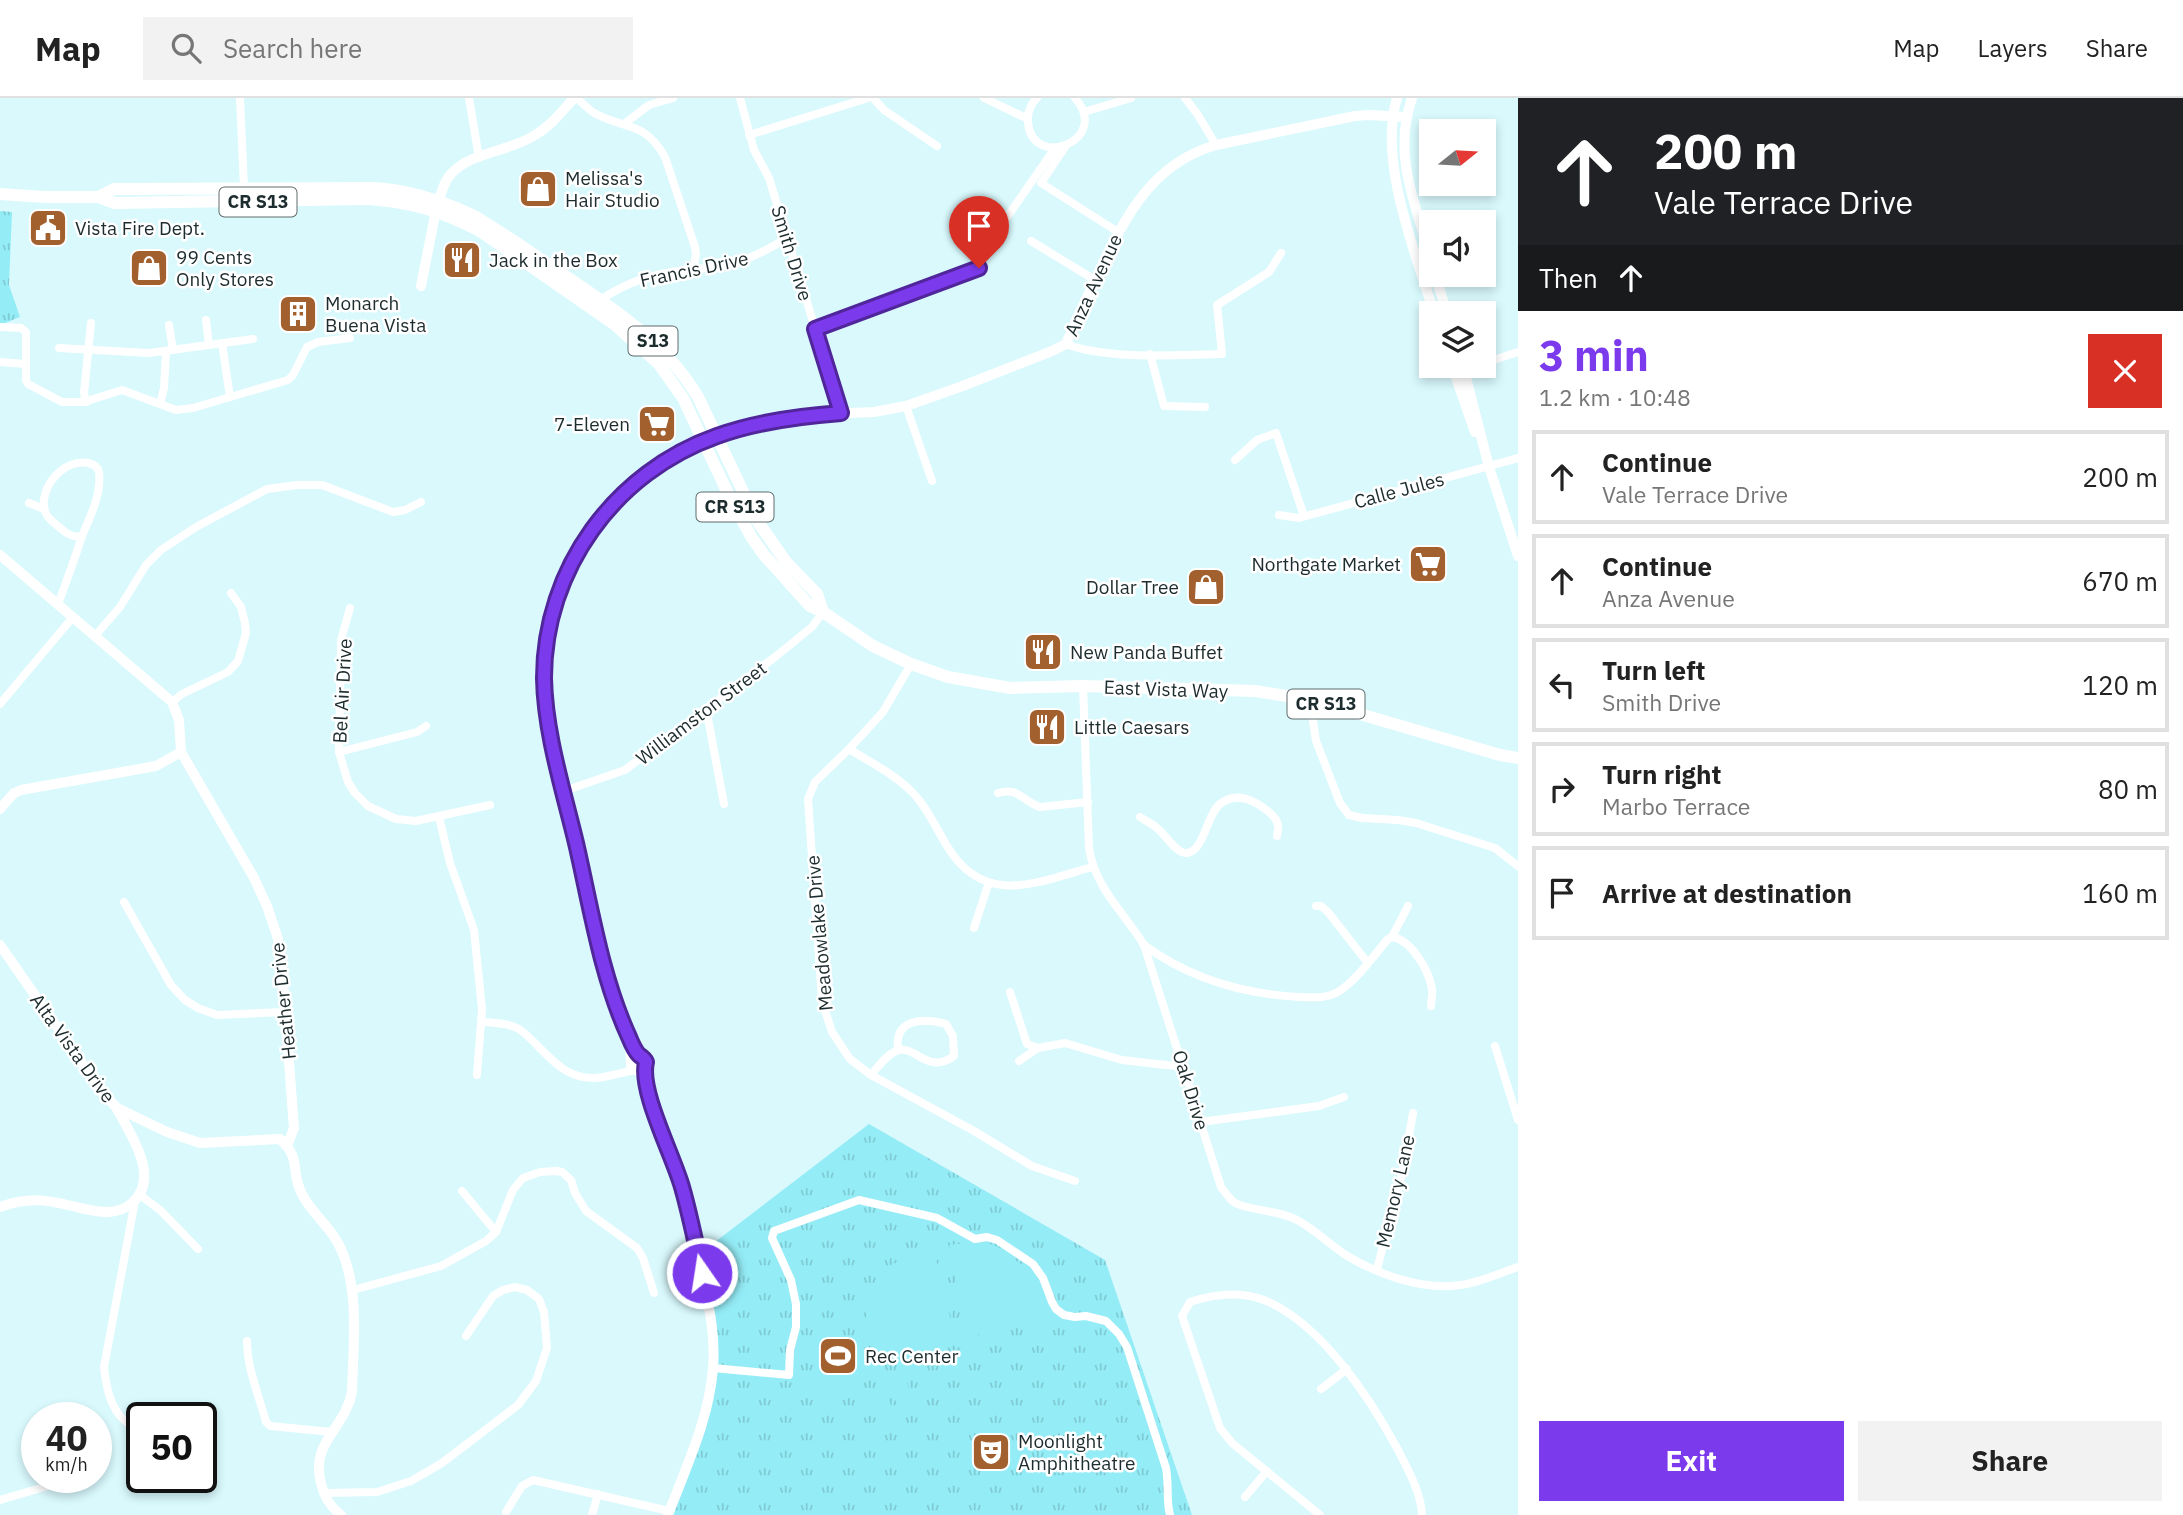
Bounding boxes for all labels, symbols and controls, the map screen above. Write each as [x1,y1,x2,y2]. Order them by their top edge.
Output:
search box [143,17,633,80]
text: Map [35,27,101,70]
icon: search [167,29,205,67]
text: Search here [223,31,362,65]
text: Map [1893,32,1940,64]
text: Layers [1978,32,2048,64]
text: Share [2086,32,2148,64]
north arrow [1419,119,1496,196]
map controls [1419,119,1496,378]
text: 200 m [1654,119,1798,182]
icon: ahead [1539,126,1630,217]
place label: Melissa's Hair Studio [565,166,660,212]
shop icon: Melissa's Hair Studio [517,168,559,210]
text: Vale Terrace Drive [1654,181,1913,223]
road number: CR S13 [219,188,296,217]
pin [949,196,1009,268]
street label: Smith Drive [766,202,818,304]
public building icon: Vista Fire Dept. [27,207,69,249]
icon: arrive [960,207,998,245]
button: sound [1419,210,1496,287]
place label: Vista Fire Dept. [75,216,205,240]
street label: Anza Avenue [1059,230,1127,340]
restaurant icon: Jack in the Box [441,239,483,281]
place label: 99 Cents Only Stores [176,245,274,291]
street label: Francis Drive [638,246,750,292]
shop icon: 99 Cents Only Stores [128,247,170,289]
place label: Jack in the Box [489,248,618,272]
icon: ahead [1612,259,1650,297]
text: Then [1539,261,1598,295]
place label: Monarch Buena Vista [325,291,426,337]
building icon: Monarch Buena Vista [277,293,319,335]
button: layers [1419,301,1496,378]
road number: S13 [628,327,678,356]
text: 3 min [1539,328,1649,383]
button: close [2088,334,2162,408]
text: 1.2 km · 10:48 [1539,382,1691,412]
supermarket icon: 7-Eleven [636,403,678,445]
place label: 7-Eleven [554,412,630,436]
text: Continue [1602,445,1712,479]
icon: ahead [1543,458,1581,496]
text: 200 m [2082,460,2158,494]
street label: Calle Jules [1351,466,1447,514]
text: Vale Terrace Drive [1602,479,1788,509]
road number: CR S13 [696,492,774,522]
supermarket icon: Northgate Market [1407,543,1449,585]
text: Continue [1602,549,1712,583]
place label: Northgate Market [1251,552,1401,576]
icon: ahead [1543,562,1581,600]
text: 670 m [2082,564,2158,598]
shop icon: Dollar Tree [1185,566,1227,608]
place label: Dollar Tree [1086,575,1179,599]
text: Anza Avenue [1602,583,1735,613]
restaurant icon: New Panda Buffet [1022,631,1064,673]
street label: Bel Air Drive [327,638,357,744]
place label: New Panda Buffet [1070,640,1223,664]
text: Turn left [1602,653,1705,687]
street label: Williamston Street [631,656,771,770]
icon: left [1543,666,1581,704]
text: 120 m [2082,668,2158,702]
street label: East Vista Way [1103,675,1229,703]
text: Smith Drive [1602,687,1721,717]
road number: CR S13 [1288,690,1364,718]
restaurant icon: Little Caesars [1026,706,1068,748]
place label: Little Caesars [1074,715,1190,739]
text: Turn right [1602,757,1721,791]
icon: right [1543,770,1581,808]
text: 80 m [2098,772,2158,806]
text: Marbo Terrace [1602,791,1750,821]
street label: Meadowlake Drive [800,854,838,1012]
icon: arrive [1543,874,1581,912]
text: Arrive at destination [1602,876,1852,910]
text: 160 m [2082,876,2158,910]
street label: Heather Drive [265,941,301,1061]
street label: Alta Vista Drive [25,989,121,1107]
street label: Oak Drive [1168,1047,1214,1133]
street label: Memory Lane [1370,1132,1420,1250]
position arrow [665,1236,739,1310]
sports icon: Rec Center [817,1335,859,1377]
place label: Rec Center [865,1344,958,1368]
speed limit sign: 50 [126,1402,217,1493]
text: 40 [45,1415,88,1461]
button: Exit [1539,1421,1844,1501]
button: Share [1858,1421,2162,1501]
place label: Moonlight Amphitheatre [1018,1429,1135,1475]
theatre icon: Moonlight Amphitheatre [970,1431,1012,1473]
text: km/h [45,1453,88,1476]

